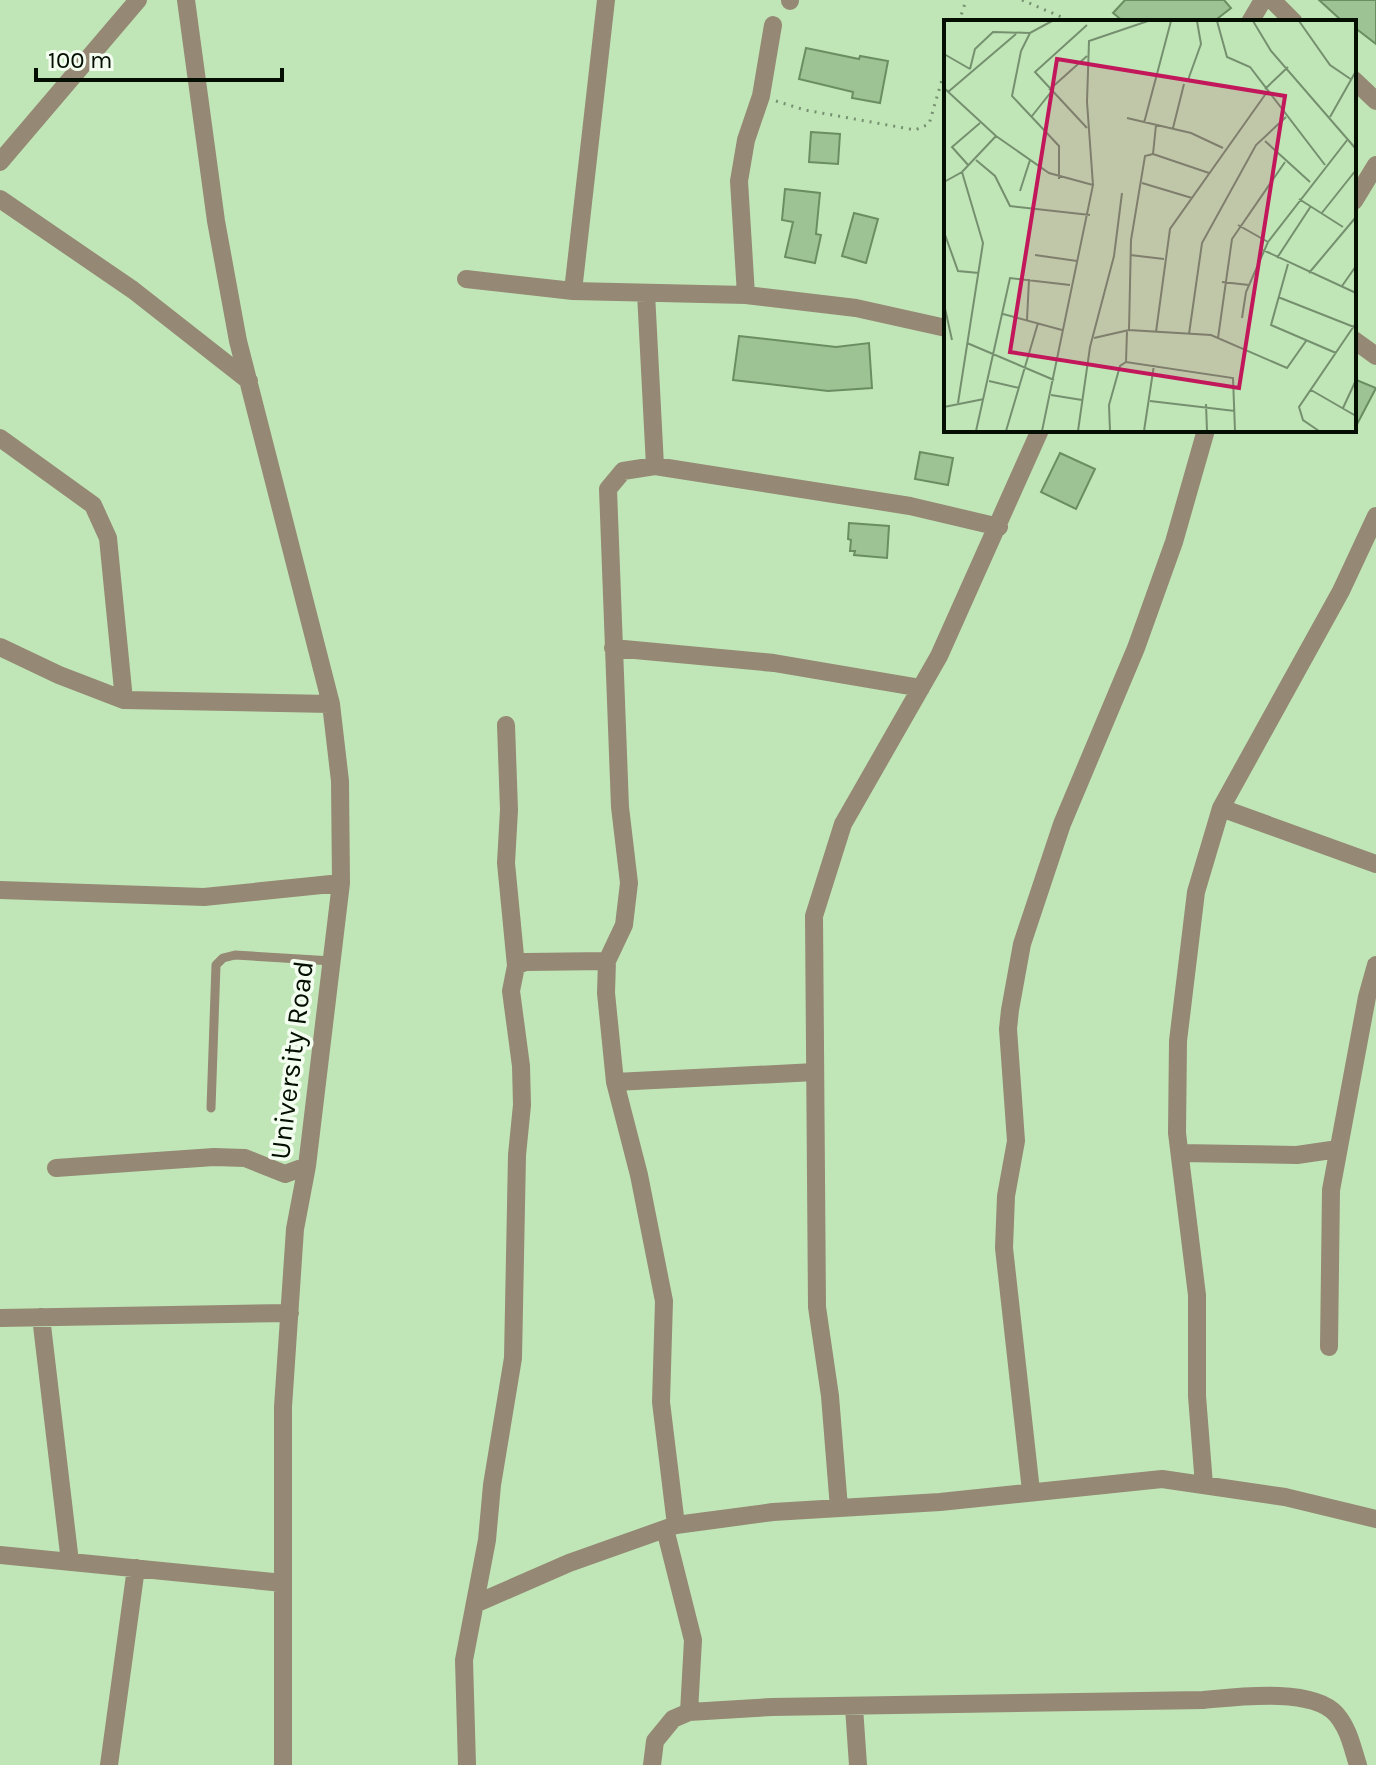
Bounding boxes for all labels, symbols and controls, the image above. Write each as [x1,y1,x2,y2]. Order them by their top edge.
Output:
inset map [944,20,1356,432]
scale bar [36,32,282,82]
text: 100 m [48,46,113,74]
street label: University Road [263,959,320,1161]

